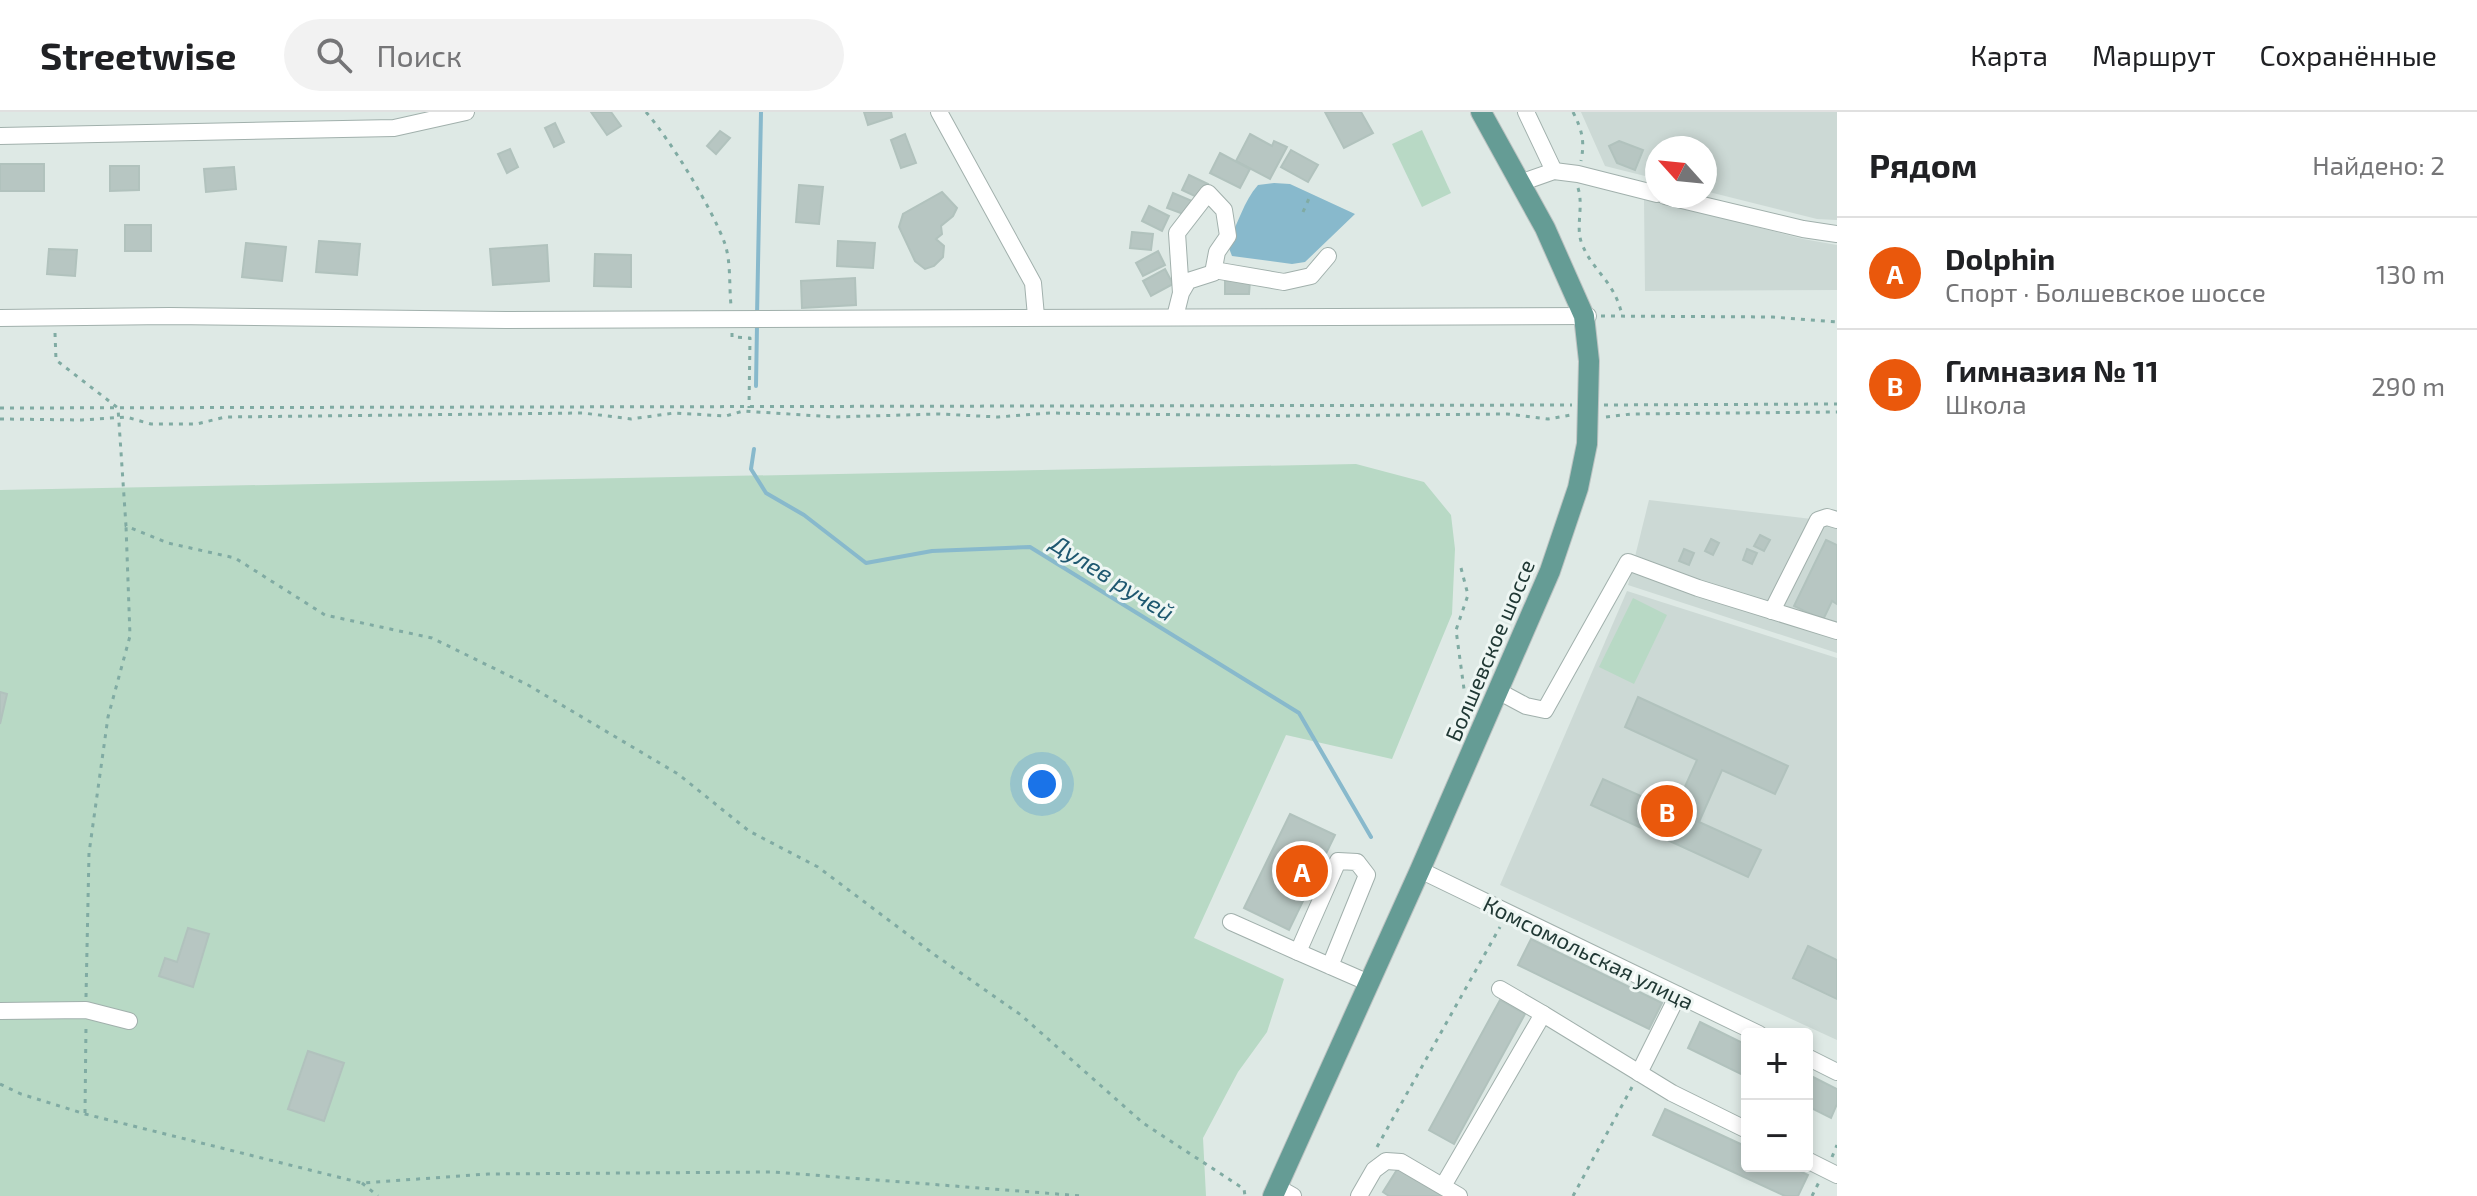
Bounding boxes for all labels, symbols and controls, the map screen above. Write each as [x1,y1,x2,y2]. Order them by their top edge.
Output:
search box [284,19,844,91]
text: Streetwise [40,32,236,78]
icon: search [312,33,356,77]
text: Поиск [376,37,462,73]
text: Карта [1970,38,2048,72]
text: Маршрут [2092,38,2216,72]
text: Сохранённые [2260,38,2437,72]
north arrow [1645,136,1717,208]
text: Рядом [1869,144,1977,185]
text: Найдено: 2 [2312,149,2445,180]
text: Dolphin [1945,240,2055,276]
text: A [1887,258,1903,289]
text: 130 m [2376,258,2445,289]
text: Спорт · Болшевское шоссе [1945,276,2266,307]
text: Гимназия № 11 [1945,352,2159,388]
text: B [1887,370,1903,401]
text: 290 m [2371,370,2445,401]
text: Школа [1945,388,2027,419]
water label: Дулев ручей [1045,527,1180,626]
street label: Болшевское шоссе [1439,555,1539,745]
your location [1022,764,1062,804]
pin: B [1641,781,1693,841]
pin: A [1276,841,1328,901]
street label: Комсомольская улица [1479,890,1698,1015]
map controls [1741,1028,1813,1172]
button: + [1741,1028,1813,1100]
button: − [1741,1100,1813,1172]

